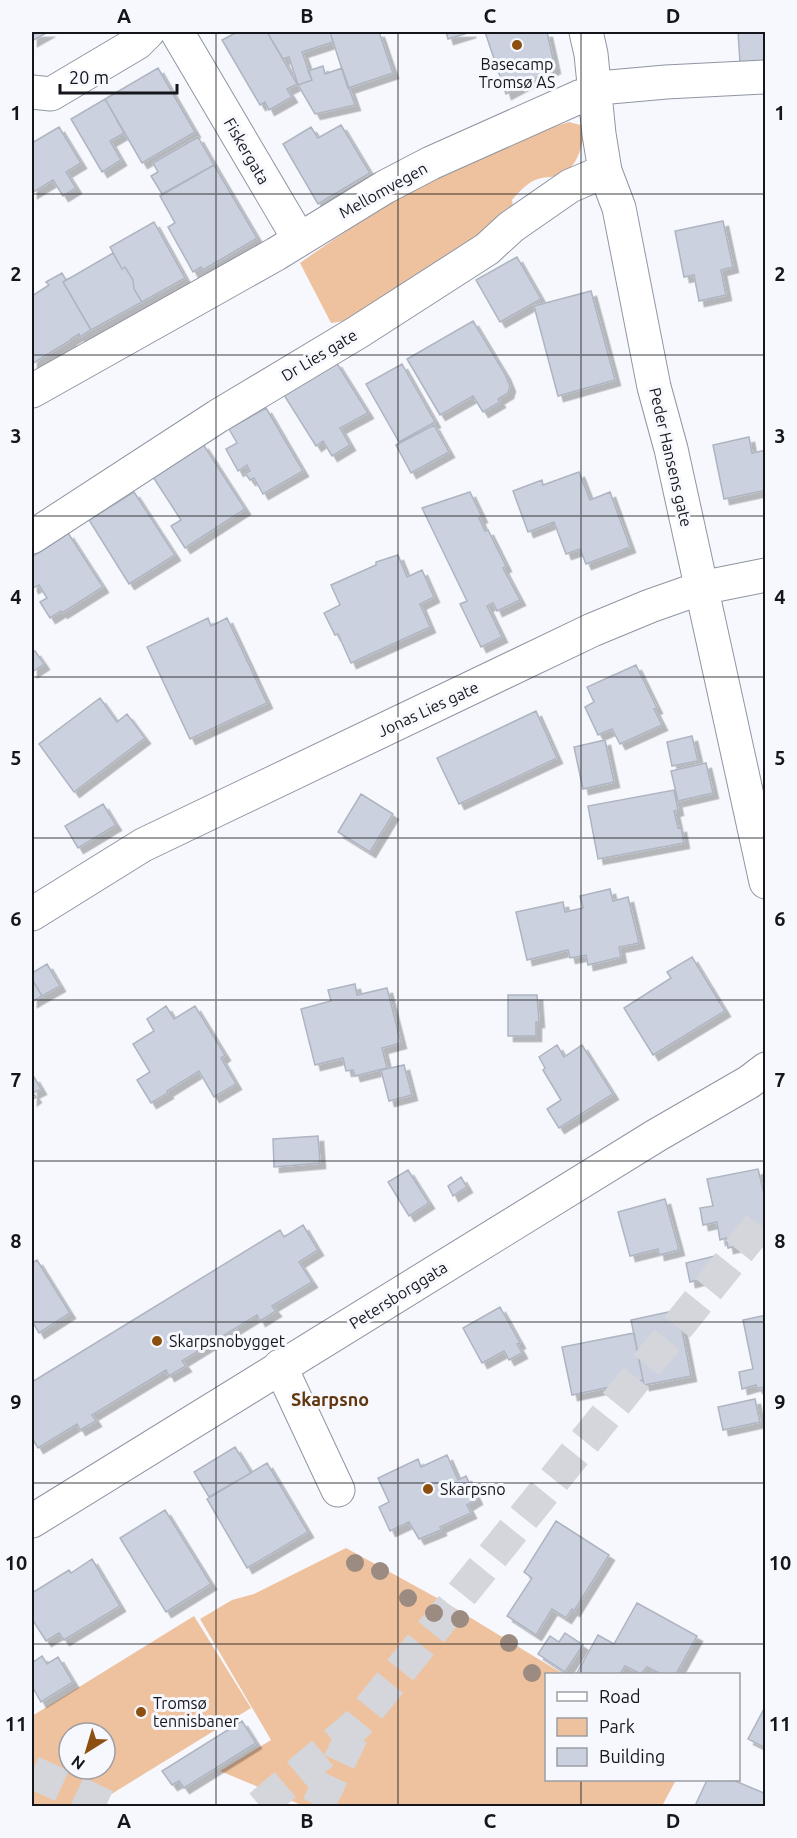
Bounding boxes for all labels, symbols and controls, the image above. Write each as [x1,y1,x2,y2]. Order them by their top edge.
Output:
text: A [117,4,131,27]
text: B [300,4,314,27]
text: C [484,4,497,27]
text: D [666,4,680,27]
marker: Basecamp Tromsø AS [510,38,524,52]
place label: Basecamp Tromsø AS [479,55,555,91]
scale bar [60,57,177,95]
text: 20 m [69,67,109,87]
text: 1 [10,101,22,124]
text: 1 [774,101,786,124]
street label: Fiskergata [221,115,273,187]
street label: Mellomvegen [336,158,430,222]
text: 2 [10,262,22,285]
text: 2 [774,262,786,285]
street label: Dr Lies gate [278,325,360,385]
street label: Peder Hansens gate [646,386,696,528]
text: 3 [10,424,22,447]
text: 3 [774,424,786,447]
text: 4 [10,585,22,608]
text: 4 [774,585,786,608]
street label: Jonas Lies gate [375,678,481,740]
text: 5 [10,746,22,769]
text: 5 [774,746,786,769]
text: 6 [10,907,22,930]
text: 6 [774,907,786,930]
text: 7 [10,1068,22,1091]
text: 7 [774,1068,786,1091]
text: 8 [10,1229,22,1252]
text: 8 [774,1229,786,1252]
street label: Petersborggata [346,1258,450,1332]
place label: Skarpsnobygget [169,1332,286,1350]
marker: Skarpsnobygget [150,1334,164,1348]
district label: Skarpsno [291,1389,369,1409]
text: 9 [10,1390,22,1413]
text: 9 [774,1390,786,1413]
place label: Skarpsno [440,1480,506,1498]
marker: Skarpsno [421,1482,435,1496]
text: 10 [5,1551,27,1574]
text: 10 [769,1551,791,1574]
legend [545,1673,740,1781]
text: Road [599,1686,641,1706]
place label: Tromsø tennisbaner [153,1694,239,1730]
marker: Tromsø tennisbaner [134,1705,148,1719]
text: 11 [5,1712,27,1735]
text: 11 [769,1712,791,1735]
text: Park [599,1716,635,1736]
north arrow [57,1721,117,1781]
text: Building [599,1746,665,1766]
text: N [68,1752,88,1774]
text: A [117,1809,131,1832]
text: B [300,1809,314,1832]
text: C [484,1809,497,1832]
text: D [666,1809,680,1832]

